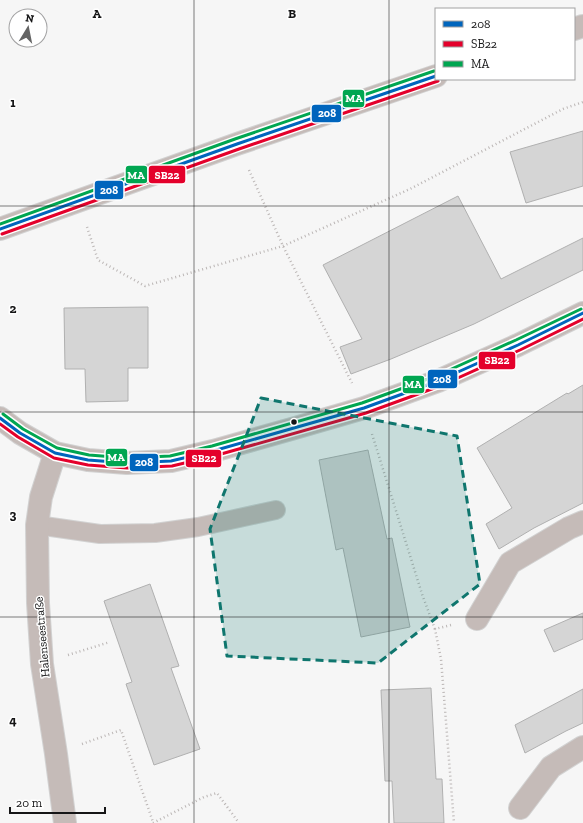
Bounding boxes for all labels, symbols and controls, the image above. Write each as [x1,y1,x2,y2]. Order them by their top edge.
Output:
text: A [93,6,102,21]
text: B [288,6,296,21]
north arrow [8,8,48,48]
legend [435,8,575,80]
text: N [24,12,36,26]
text: 208 [471,17,491,31]
text: SB22 [471,37,497,51]
text: MA [471,57,490,71]
line badge: MA [342,89,365,108]
text: MA [345,92,363,105]
text: 1 [10,95,16,110]
line badge: 208 [311,104,342,123]
text: 208 [318,107,336,120]
line badge: MA [125,165,148,184]
line badge: SB22 [148,165,186,184]
text: MA [127,169,145,182]
text: SB22 [155,169,179,182]
line badge: 208 [94,180,124,200]
text: 208 [100,184,118,197]
text: 2 [10,301,17,316]
line badge: SB22 [478,351,516,370]
text: SB22 [485,354,509,367]
line badge: 208 [427,369,458,389]
text: 208 [433,373,451,386]
line badge: MA [402,375,425,394]
text: MA [404,378,422,391]
unlabelled marker [289,417,299,427]
line badge: MA [105,448,128,467]
line badge: SB22 [185,449,222,468]
text: MA [107,451,125,464]
text: SB22 [192,452,216,465]
line badge: 208 [129,453,159,472]
text: 208 [135,456,153,469]
text: 3 [10,507,17,522]
street label: Halenseestraße [31,596,53,678]
text: 4 [9,713,17,728]
scale bar [10,789,105,815]
text: 20 m [16,796,43,810]

